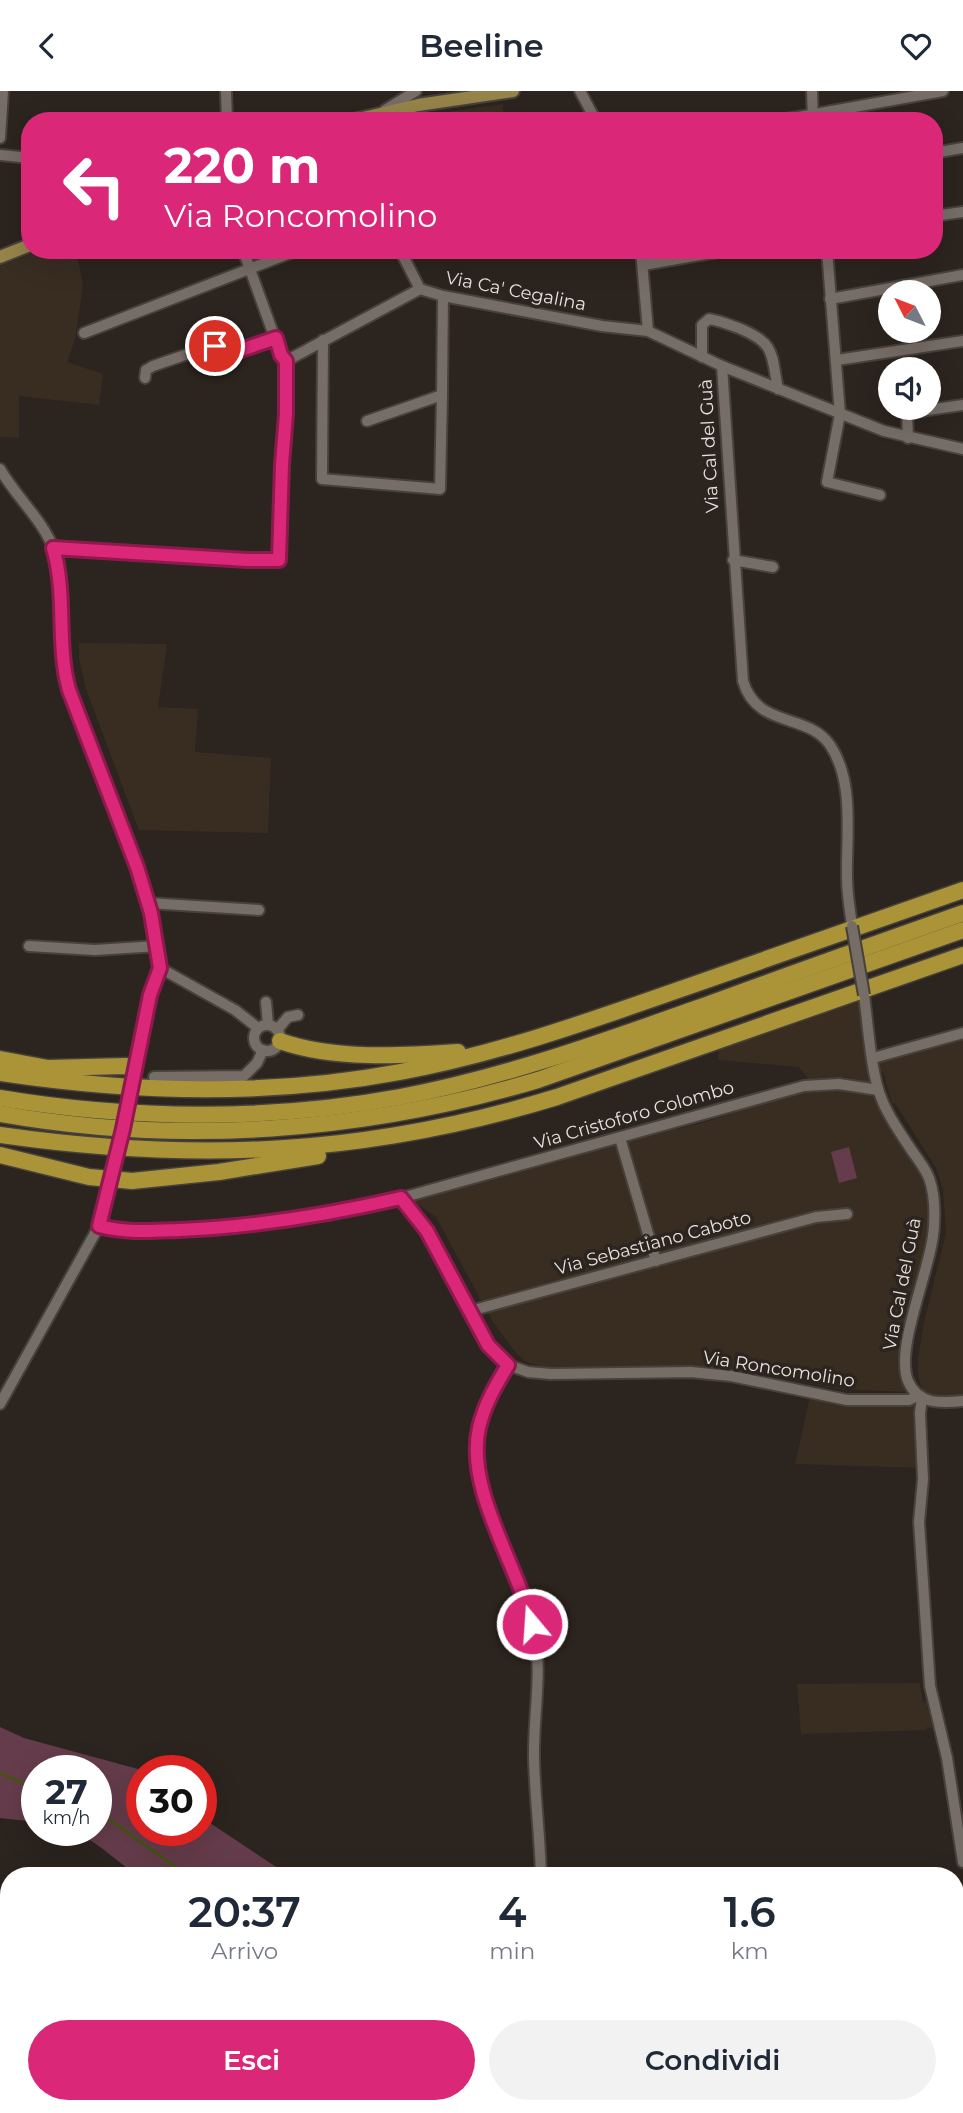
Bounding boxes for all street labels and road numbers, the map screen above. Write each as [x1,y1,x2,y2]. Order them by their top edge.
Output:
street label: Via Ca' Cegalina [444,267,588,315]
street label: Via Cal del Guà [694,378,724,514]
street label: Via Cristoforo Colombo [532,1076,736,1154]
street label: Via Sebastiano Caboto [553,1206,753,1280]
street label: Via Cal del Guà [878,1216,926,1352]
street label: Via Roncomolino [701,1346,857,1392]

